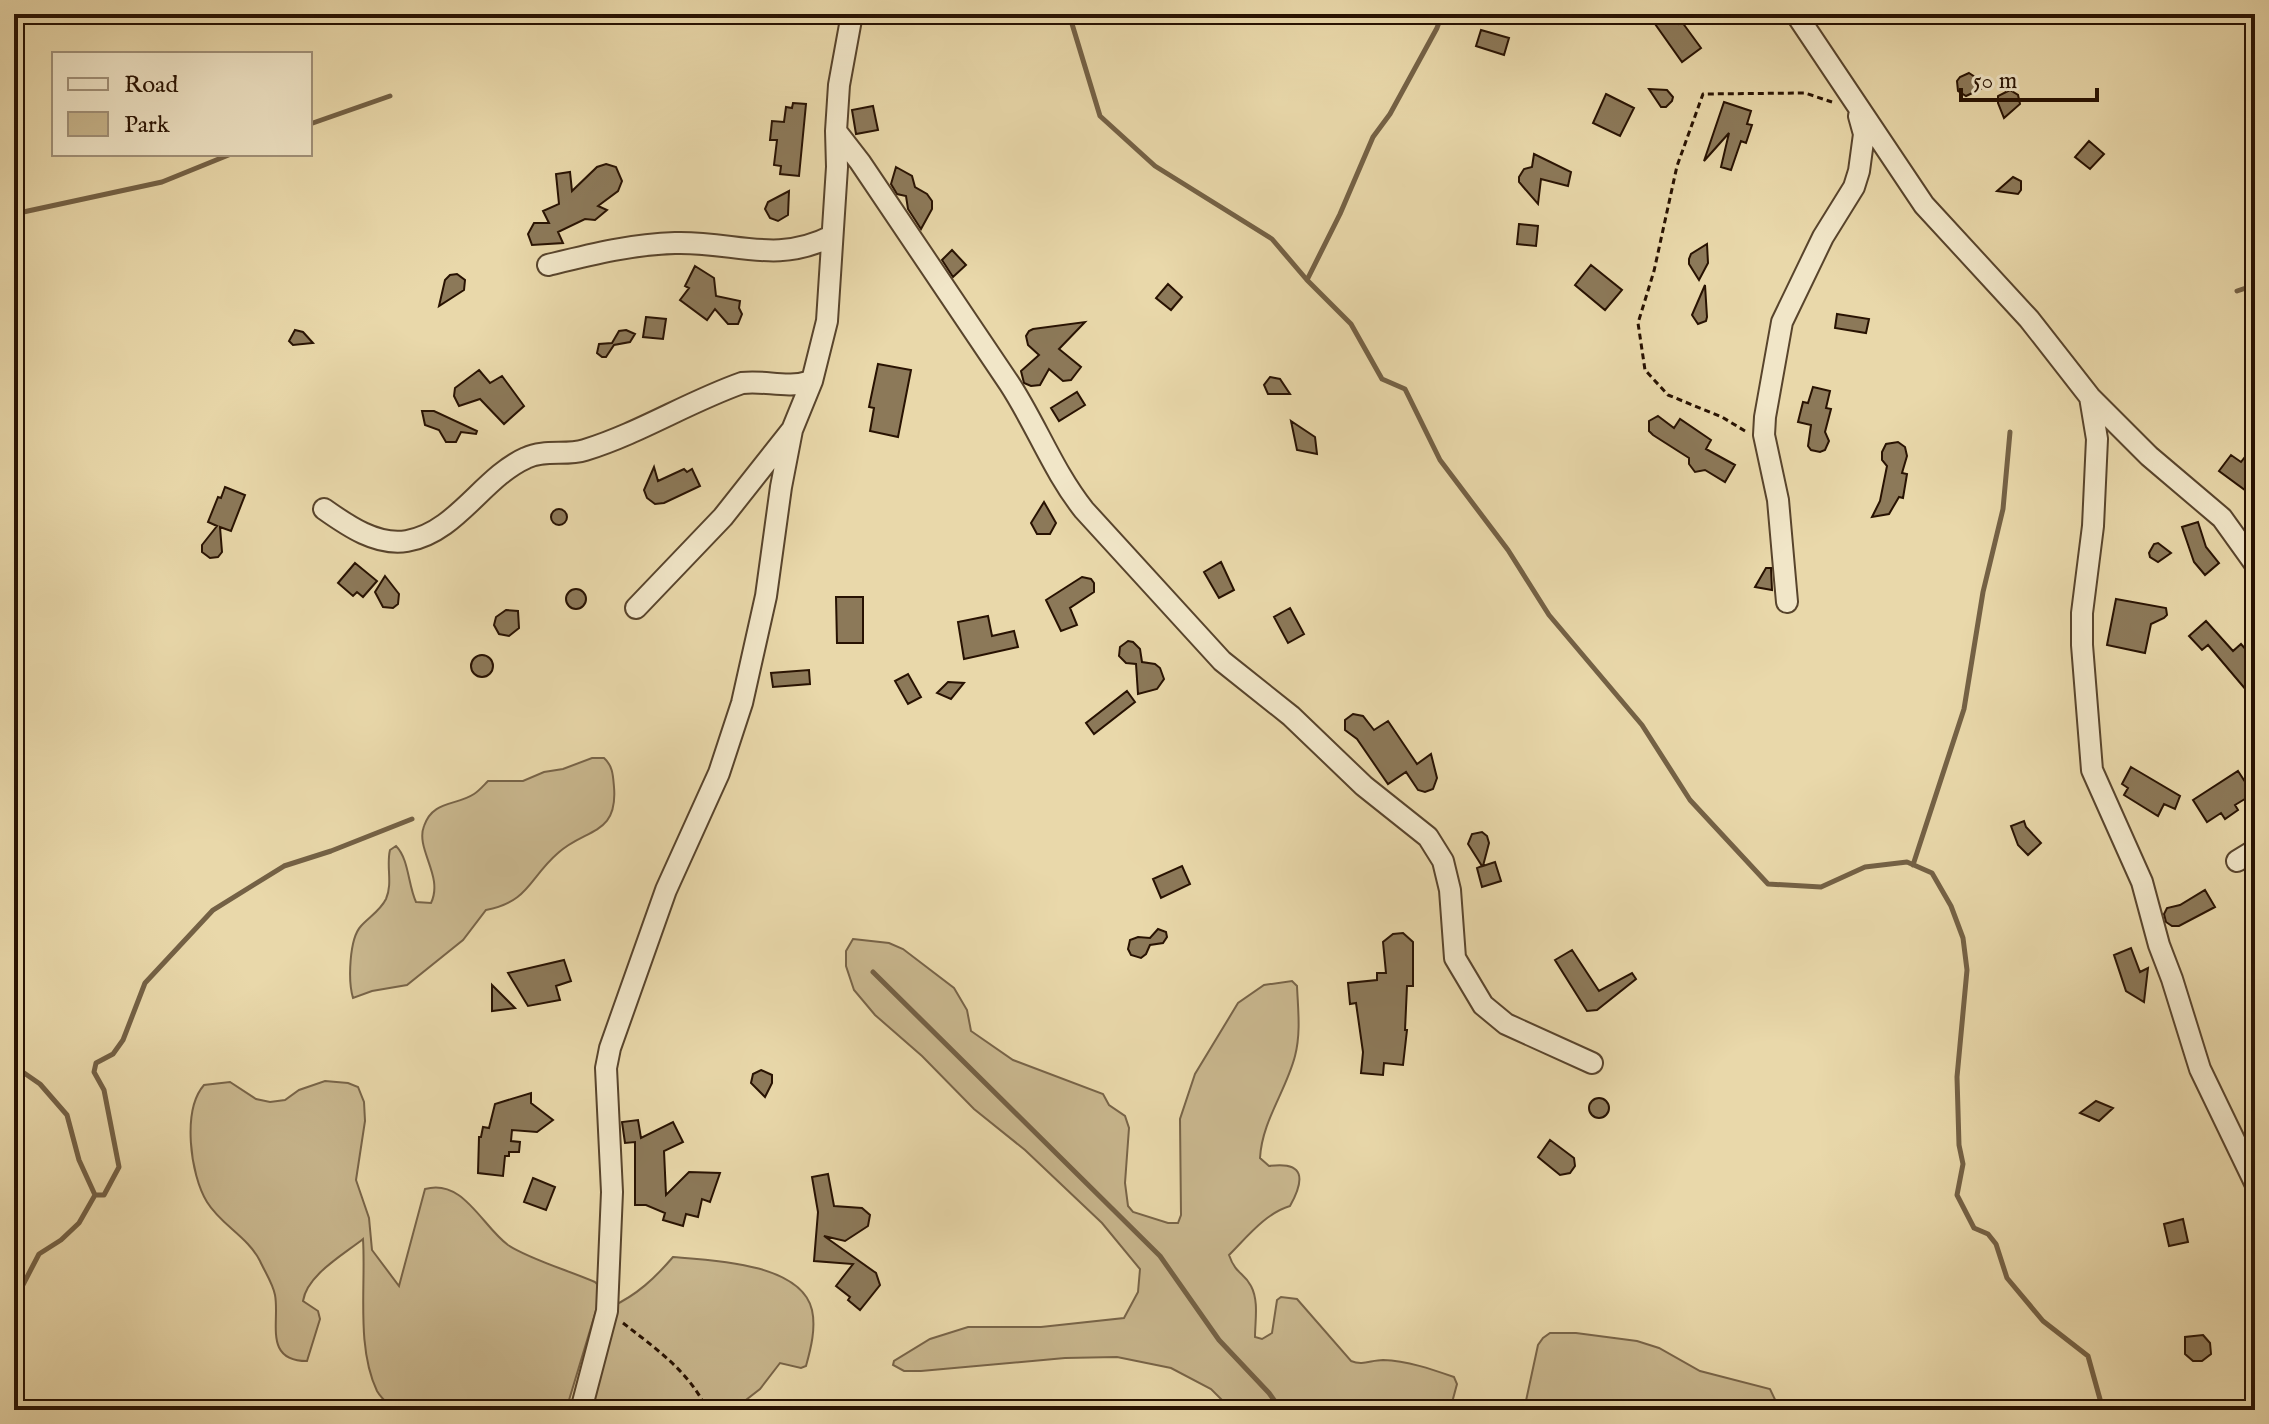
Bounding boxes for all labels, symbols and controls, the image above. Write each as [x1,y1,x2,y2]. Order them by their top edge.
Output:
legend [52,52,312,156]
scale bar [1961,52,2097,102]
text: 50 m [1973,66,2017,97]
text: Road [124,70,178,101]
text: Park [124,110,170,141]

